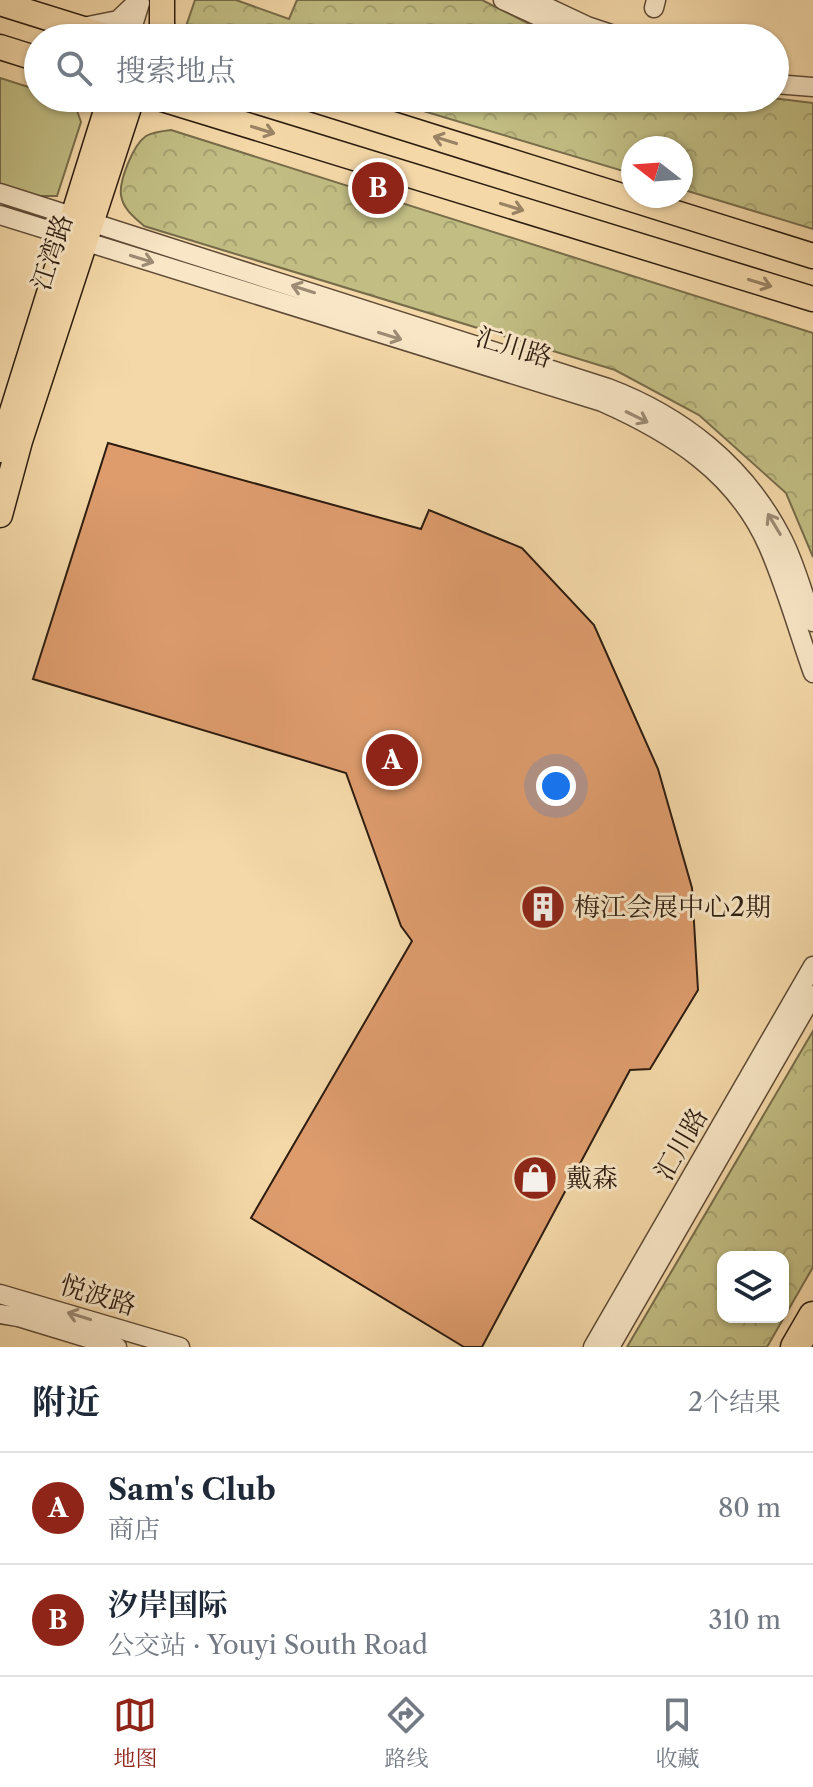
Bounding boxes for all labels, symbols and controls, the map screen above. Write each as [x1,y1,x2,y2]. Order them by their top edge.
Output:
search box [24,24,789,112]
icon: search [52,46,96,90]
text: 搜索地点 [116,52,236,89]
one-way arrow [250,123,276,138]
one-way arrow [432,132,457,147]
north arrow [621,136,693,208]
pin: B [352,158,404,218]
one-way arrow [498,200,524,215]
street label: 江湾路 [25,210,79,294]
one-way arrow [129,252,154,267]
one-way arrow [747,276,773,291]
one-way arrow [291,281,316,296]
street label: 汇川路 [472,320,556,374]
one-way arrow [377,330,402,344]
one-way arrow [624,410,648,426]
one-way arrow [766,513,782,536]
pin: A [366,730,418,790]
your location [536,766,576,806]
building icon: 梅江会展中心2期 [519,883,567,931]
place label: 梅江会展中心2期 [574,891,771,923]
street label: 汇川路 [648,1102,714,1186]
shop icon: 戴森 [511,1154,559,1202]
place label: 戴森 [566,1162,618,1194]
map controls [717,1251,789,1323]
button: layers [717,1251,789,1323]
street label: 悦波路 [56,1268,140,1322]
one-way arrow [67,1308,92,1322]
text: 附近 [32,1381,100,1423]
text: 2个结果 [688,1386,781,1418]
text: Sam's Club [108,1471,276,1508]
text: A [48,1492,68,1524]
text: 80 m [718,1492,781,1524]
text: 商店 [108,1513,160,1545]
text: 汐岸国际 [108,1586,228,1623]
text: B [48,1604,68,1636]
text: 310 m [708,1604,781,1636]
text: 公交站 · Youyi South Road [108,1629,428,1661]
tab: 地图 [113,1693,158,1772]
tab: 路线 [384,1693,429,1772]
tab: 收藏 [655,1693,700,1772]

